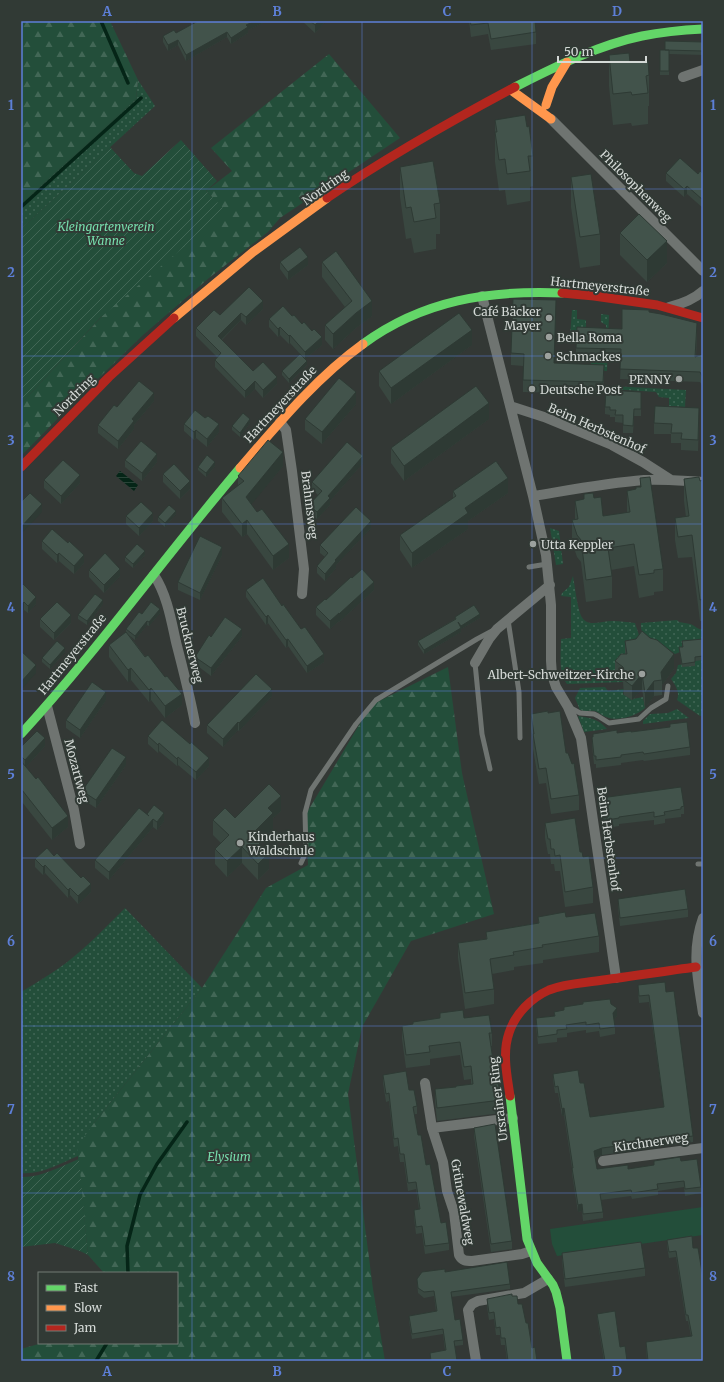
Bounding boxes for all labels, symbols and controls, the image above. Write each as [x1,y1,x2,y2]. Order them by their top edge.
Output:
text: A [101,3,112,20]
text: B [272,3,282,20]
text: C [443,3,452,20]
text: D [612,3,622,20]
scale bar [558,38,646,64]
text: 50 m [564,44,593,59]
text: 1 [8,97,14,114]
text: 1 [710,97,716,114]
street label: Philosophenweg [597,147,676,226]
street label: Nordring [299,165,352,208]
park label: Kleingartenverein Wanne [56,219,155,248]
text: 2 [7,264,15,281]
text: 2 [709,264,717,281]
street label: Hartmeyerstraße [550,273,650,299]
place label: Café Bäcker Mayer [473,304,542,333]
marker: Café Bäcker Mayer [544,313,554,323]
place label: Bella Roma [557,330,622,345]
marker: Bella Roma [544,332,554,342]
place label: Schmackes [556,349,621,364]
marker: Schmackes [543,351,553,361]
street label: Hartmeyerstraße [241,363,319,445]
street label: Nordring [50,371,98,419]
place label: PENNY [629,372,671,387]
marker: PENNY [674,374,684,384]
place label: Deutsche Post [540,382,622,397]
marker: Deutsche Post [527,384,537,394]
street label: Beim Herbstenhof [546,400,649,456]
text: 3 [7,432,15,449]
text: 3 [709,432,717,449]
street label: Brahmsweg [298,470,322,541]
place label: Utta Keppler [541,537,614,552]
marker: Utta Keppler [528,539,538,549]
text: 4 [7,599,16,616]
text: 4 [709,599,718,616]
street label: Brucknerweg [173,605,207,685]
street label: Hartmeyerstraße [35,611,109,697]
place label: Albert-Schweitzer-Kirche [486,667,634,682]
marker: Albert-Schweitzer-Kirche [637,669,647,679]
street label: Mozartweg [61,737,93,805]
text: 5 [7,766,15,783]
text: 5 [709,766,717,783]
street label: Beim Herbstenhof [594,786,624,893]
place label: Kinderhaus Waldschule [247,829,315,858]
marker: Kinderhaus Waldschule [235,838,245,848]
text: 6 [7,933,15,950]
text: 6 [709,933,717,950]
street label: Ursrainer Ring [485,1055,511,1142]
text: 7 [7,1101,15,1118]
text: 7 [709,1101,717,1118]
street label: Kirchnerweg [613,1129,690,1155]
park label: Elysium [207,1149,251,1164]
street label: Grünewaldweg [448,1158,478,1247]
text: 8 [7,1268,15,1285]
text: 8 [709,1268,717,1285]
legend [38,1272,178,1344]
text: Fast [74,1280,98,1295]
text: Slow [74,1300,103,1315]
text: Jam [73,1320,97,1335]
text: A [101,1363,112,1380]
text: B [272,1363,282,1380]
text: C [443,1363,452,1380]
text: D [612,1363,622,1380]

